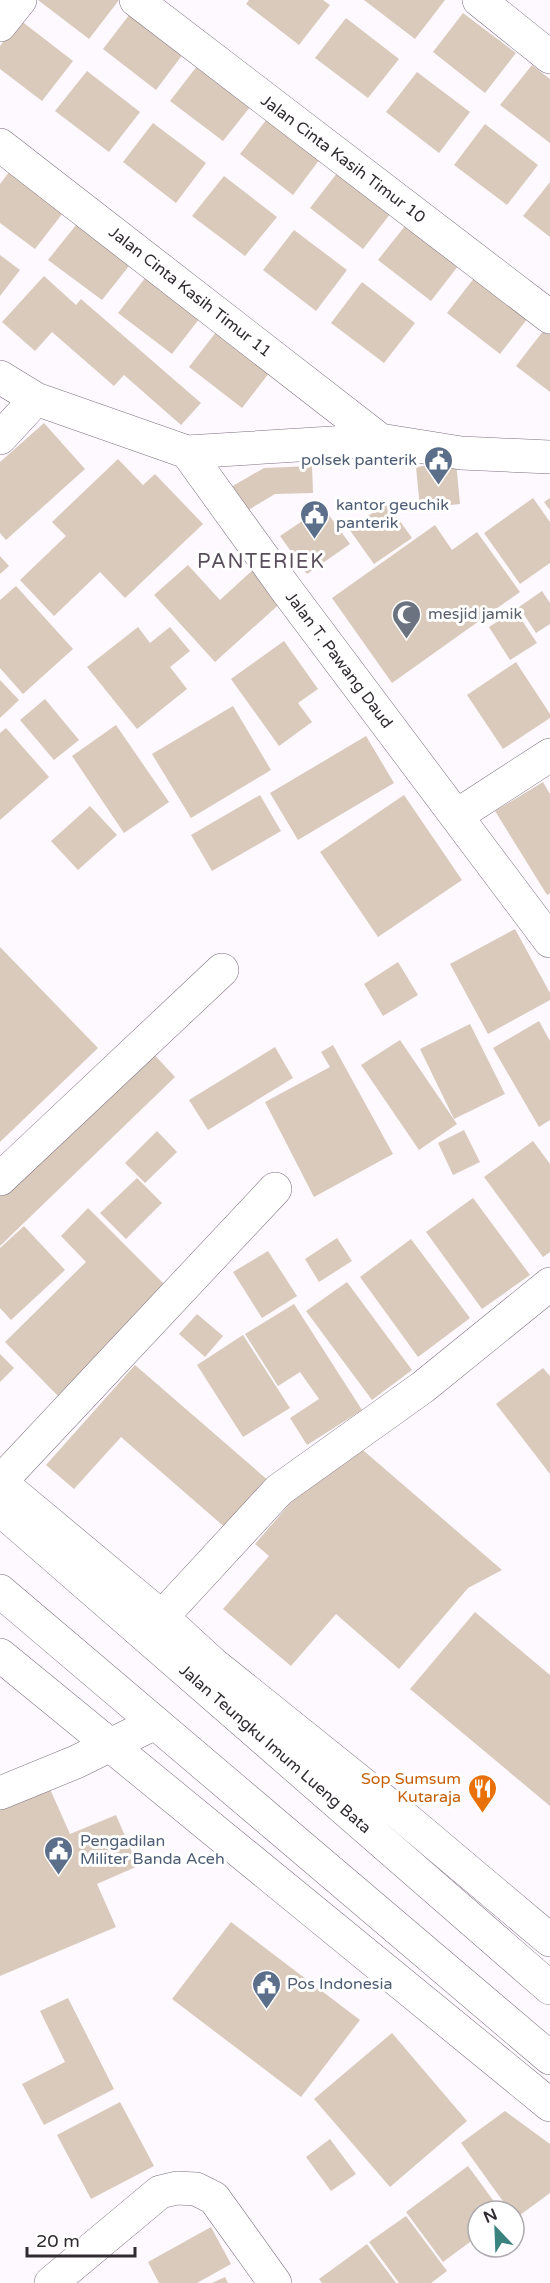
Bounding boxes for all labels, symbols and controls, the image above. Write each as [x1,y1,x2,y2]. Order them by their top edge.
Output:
street label: Jalan Cinta Kasih Timur 10 [257,91,429,227]
street label: Jalan Cinta Kasih Timur 11 [105,222,275,362]
public building icon: polsek panterik [422,444,454,486]
place label: polsek panterik [301,450,417,470]
place label: kantor geuchik panterik [336,495,449,533]
public building icon: kantor geuchik panterik [299,498,331,540]
district label: PANTERIEK [197,550,325,574]
street label: Jalan T. Pawang Daud [281,588,397,732]
mosque icon: mesjid jamik [391,598,423,640]
place label: mesjid jamik [428,604,522,624]
street label: Jalan Teungku Imum Lueng Bata [175,1660,375,1838]
place label: Sop Sumsum Kutaraja [361,1769,461,1807]
restaurant icon: Sop Sumsum Kutaraja [466,1772,498,1814]
place label: Pengadilan Militer Banda Aceh [80,1831,225,1869]
public building icon: Pengadilan Militer Banda Aceh [43,1834,75,1876]
public building icon: Pos Indonesia [250,1968,282,2010]
place label: Pos Indonesia [287,1974,393,1994]
north arrow [466,2199,526,2259]
text: N [481,2204,500,2228]
scale bar [27,2220,135,2258]
text: 20 m [36,2230,80,2252]

